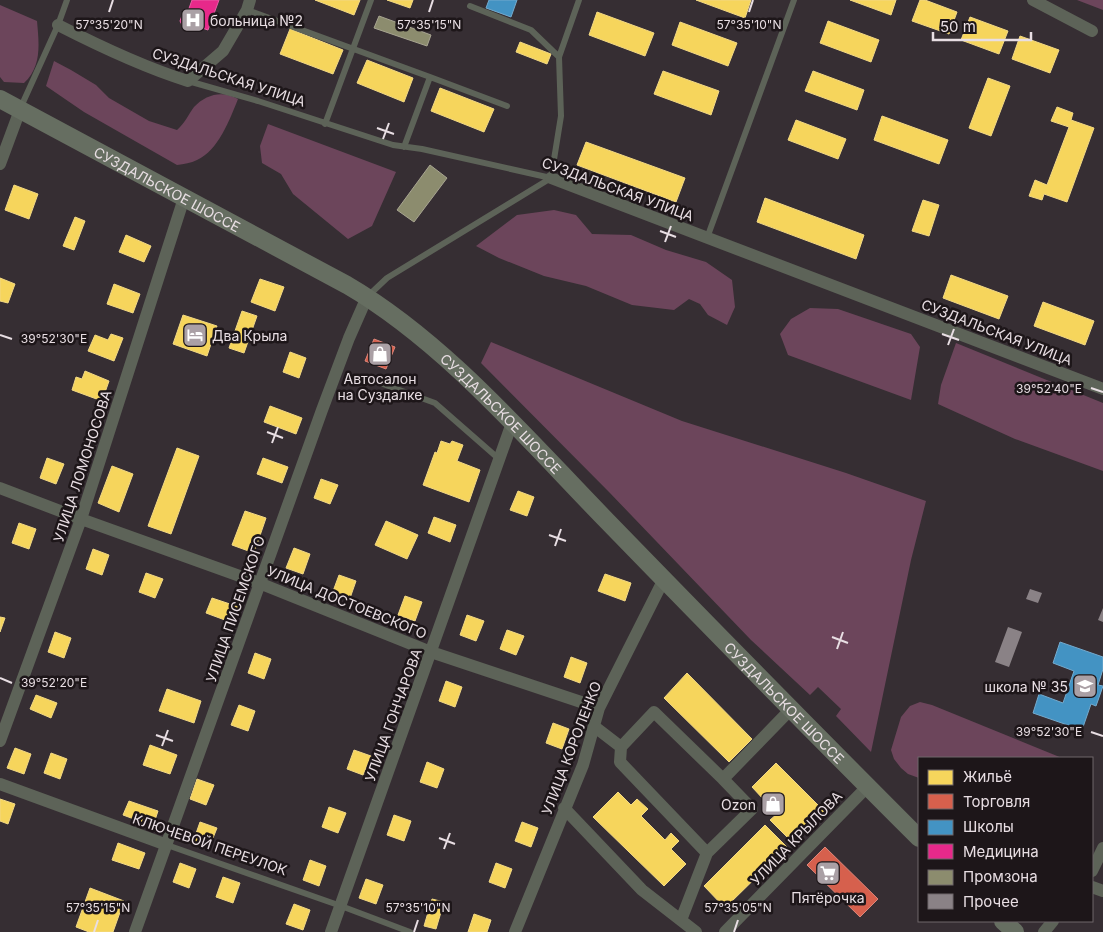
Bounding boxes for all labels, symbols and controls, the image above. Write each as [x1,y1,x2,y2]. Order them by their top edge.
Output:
hospital icon: больница №2 [180,7,206,33]
scale bar [933,10,1030,42]
place label: больница №2 [210,12,303,29]
text: 57°35'20"N [75,17,143,32]
text: 57°35'15"N [397,17,461,32]
text: 57°35'10"N [717,17,781,32]
text: 50 m [940,17,976,36]
street label: СУЗДАЛЬСКАЯ УЛИЦА [150,44,308,110]
street label: СУЗДАЛЬСКОЕ ШОССЕ [91,143,244,235]
street label: СУЗДАЛЬСКАЯ УЛИЦА [540,154,696,224]
street label: СУЗДАЛЬСКАЯ УЛИЦА [919,295,1075,369]
hotel icon: Два Крыла [182,322,208,348]
place label: Два Крыла [212,327,287,344]
text: 39°52'30"E [21,331,87,346]
shop icon: Автосалон на Суздалке [367,341,393,367]
street label: СУЗДАЛЬСКОЕ ШОССЕ [437,349,565,477]
place label: Автосалон на Суздалке [338,370,422,403]
text: 39°52'40"E [1016,381,1082,396]
street label: УЛИЦА ЛОМОНОСОВА [49,387,115,544]
street label: УЛИЦА ПИСЕМСКОГО [202,533,268,685]
street label: УЛИЦА ДОСТОЕВСКОГО [265,562,429,642]
street label: СУЗДАЛЬСКОЕ ШОССЕ [721,638,848,767]
street label: УЛИЦА ГОНЧАРОВА [361,646,425,784]
school or university icon: школа № 35 [1072,673,1098,699]
text: 39°52'20"E [21,675,87,690]
place label: школа № 35 [985,678,1068,695]
street label: УЛИЦА КОРОЛЕНКО [538,679,604,817]
text: 39°52'30"E [1016,724,1082,739]
legend [918,757,1093,922]
text: Жильё [963,767,1012,786]
street label: УЛИЦА КРЫЛОВА [747,787,845,889]
shop icon: Ozon [760,791,786,817]
text: Торговля [963,792,1030,811]
place label: Ozon [721,796,756,813]
street label: КЛЮЧЕВОЙ ПЕРЕУЛОК [131,809,290,879]
text: Школы [963,817,1014,836]
text: Медицина [963,842,1039,861]
supermarket icon: Пятёрочка [815,860,841,886]
text: Промзона [963,867,1038,886]
place label: Пятёрочка [791,889,865,906]
text: Прочее [963,892,1019,911]
text: 57°35'15"N [66,900,130,915]
text: 57°35'10"N [386,900,450,915]
text: 57°35'05"N [704,900,772,915]

